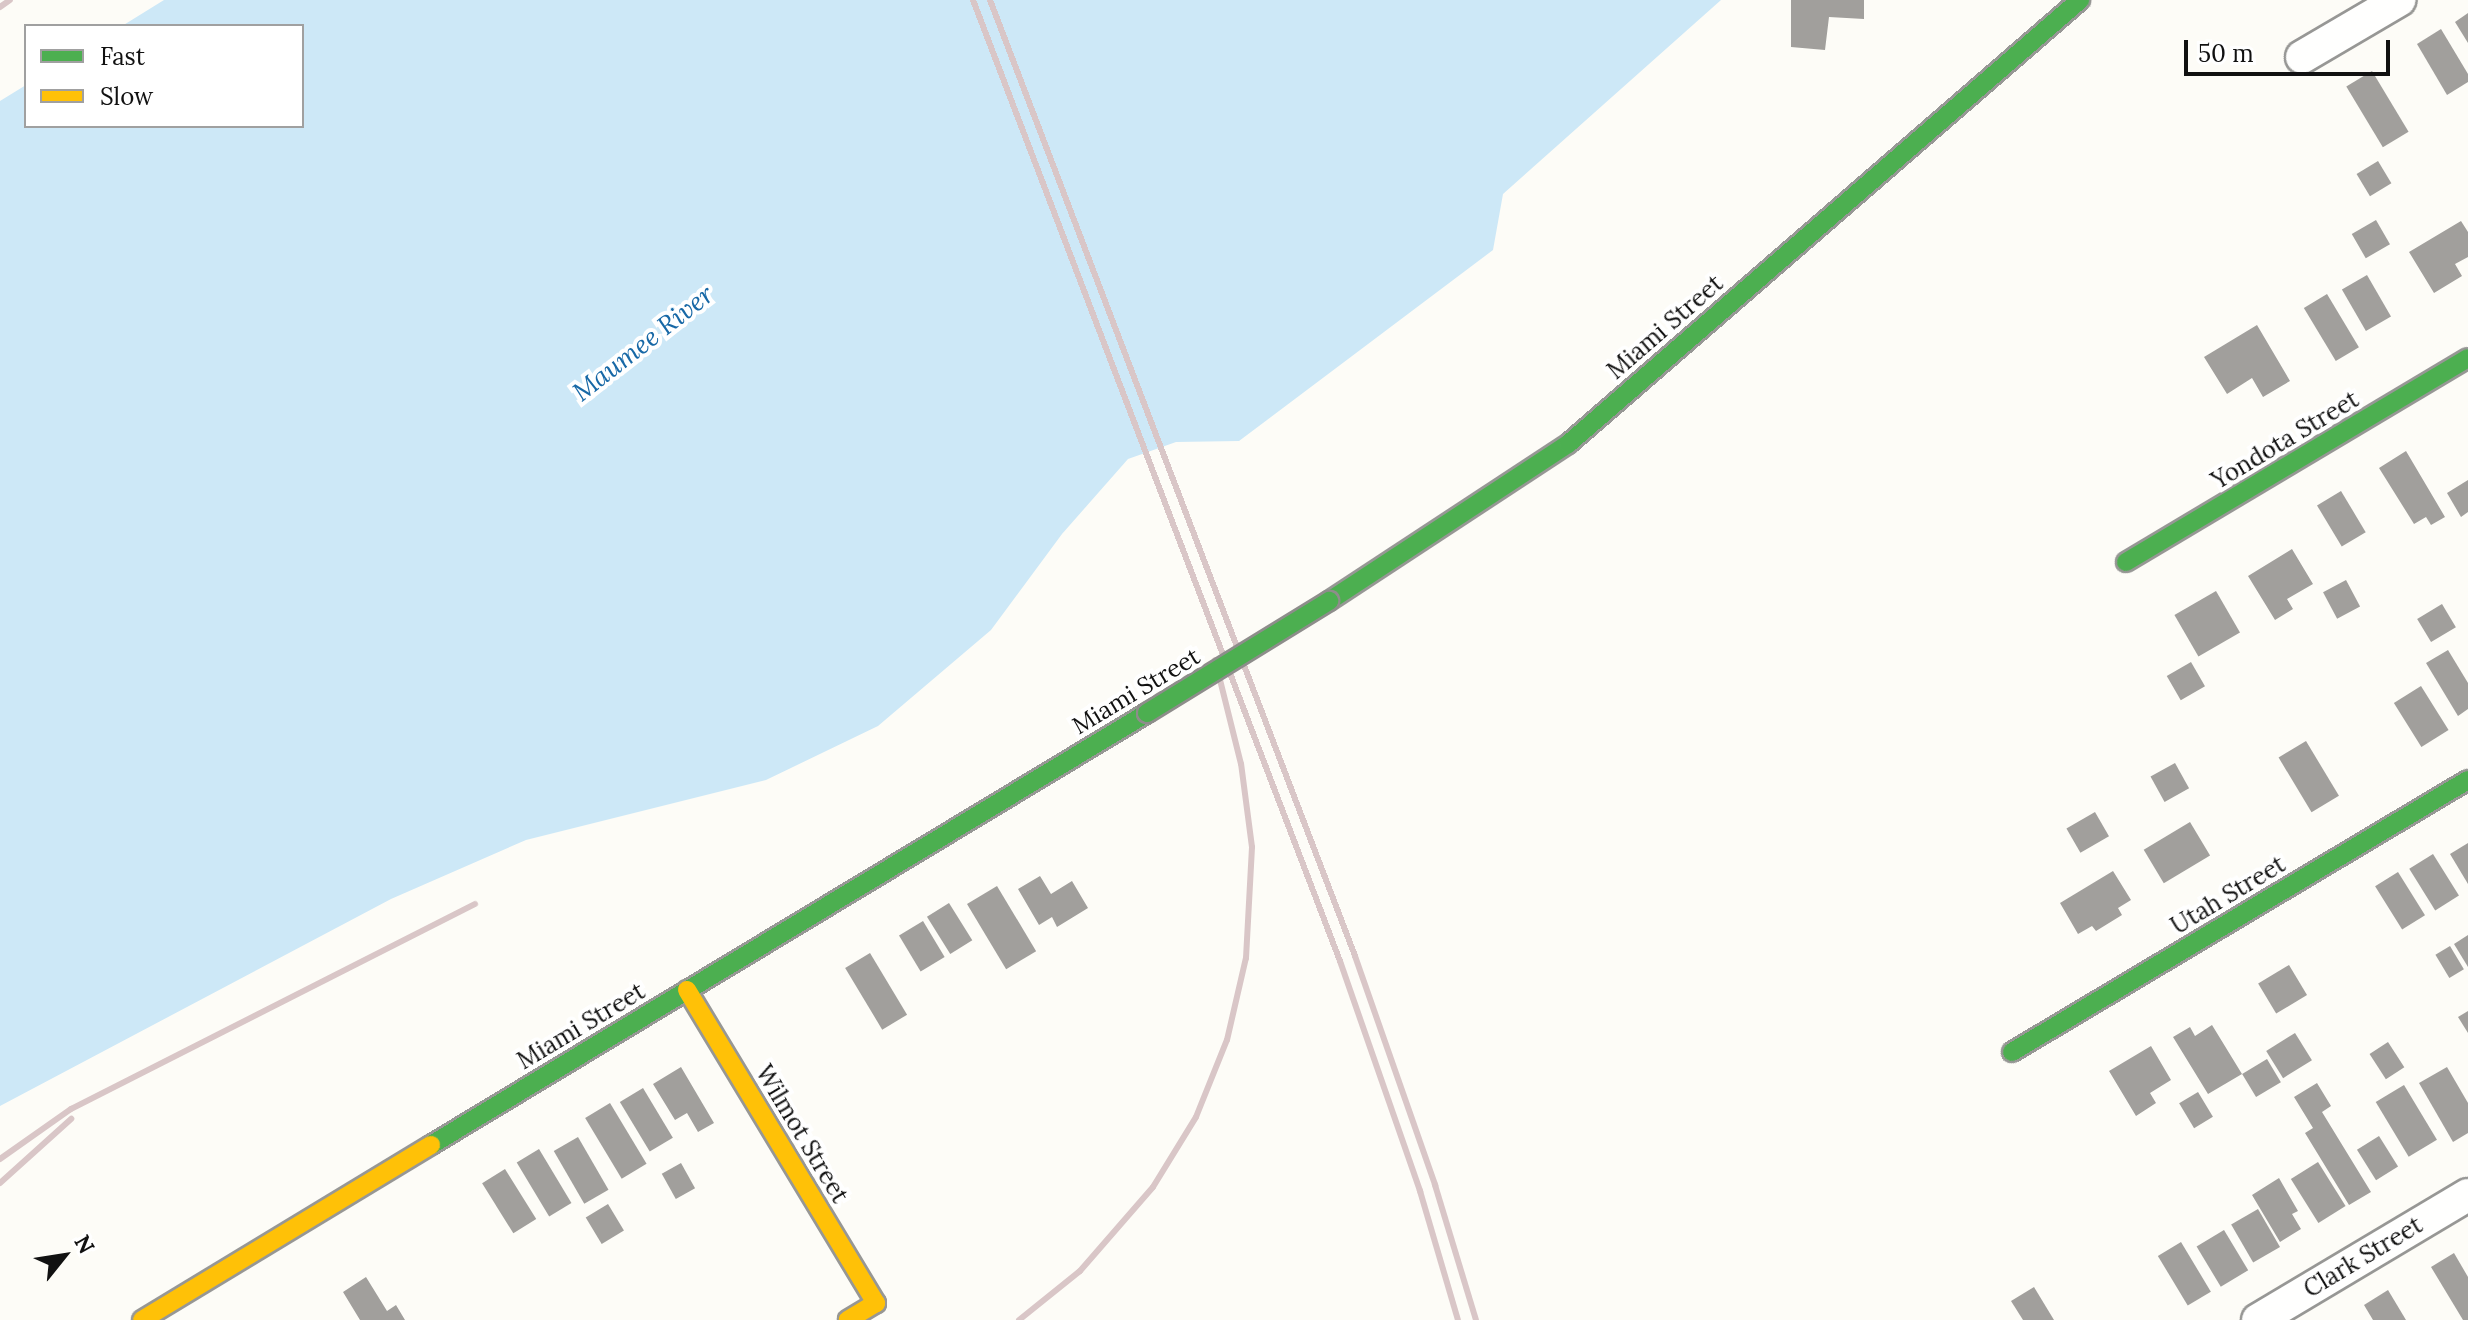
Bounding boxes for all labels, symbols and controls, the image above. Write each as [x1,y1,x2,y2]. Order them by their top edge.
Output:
legend [24,24,304,128]
scale bar [2188,24,2394,74]
text: 50 m [2198,38,2254,69]
text: Fast [100,41,145,72]
text: Slow [100,81,153,112]
street label: Miami Street [1601,269,1729,385]
water label: Maumee River [566,278,720,408]
street label: Yondota Street [2206,385,2364,495]
street label: Miami Street [1067,642,1205,740]
street label: Utah Street [2166,850,2290,940]
street label: Miami Street [512,977,650,1075]
street label: Wilmot Street [750,1060,854,1208]
street label: Clark Street [2298,1210,2428,1304]
north arrow [24,1216,104,1296]
text: N [68,1230,101,1258]

